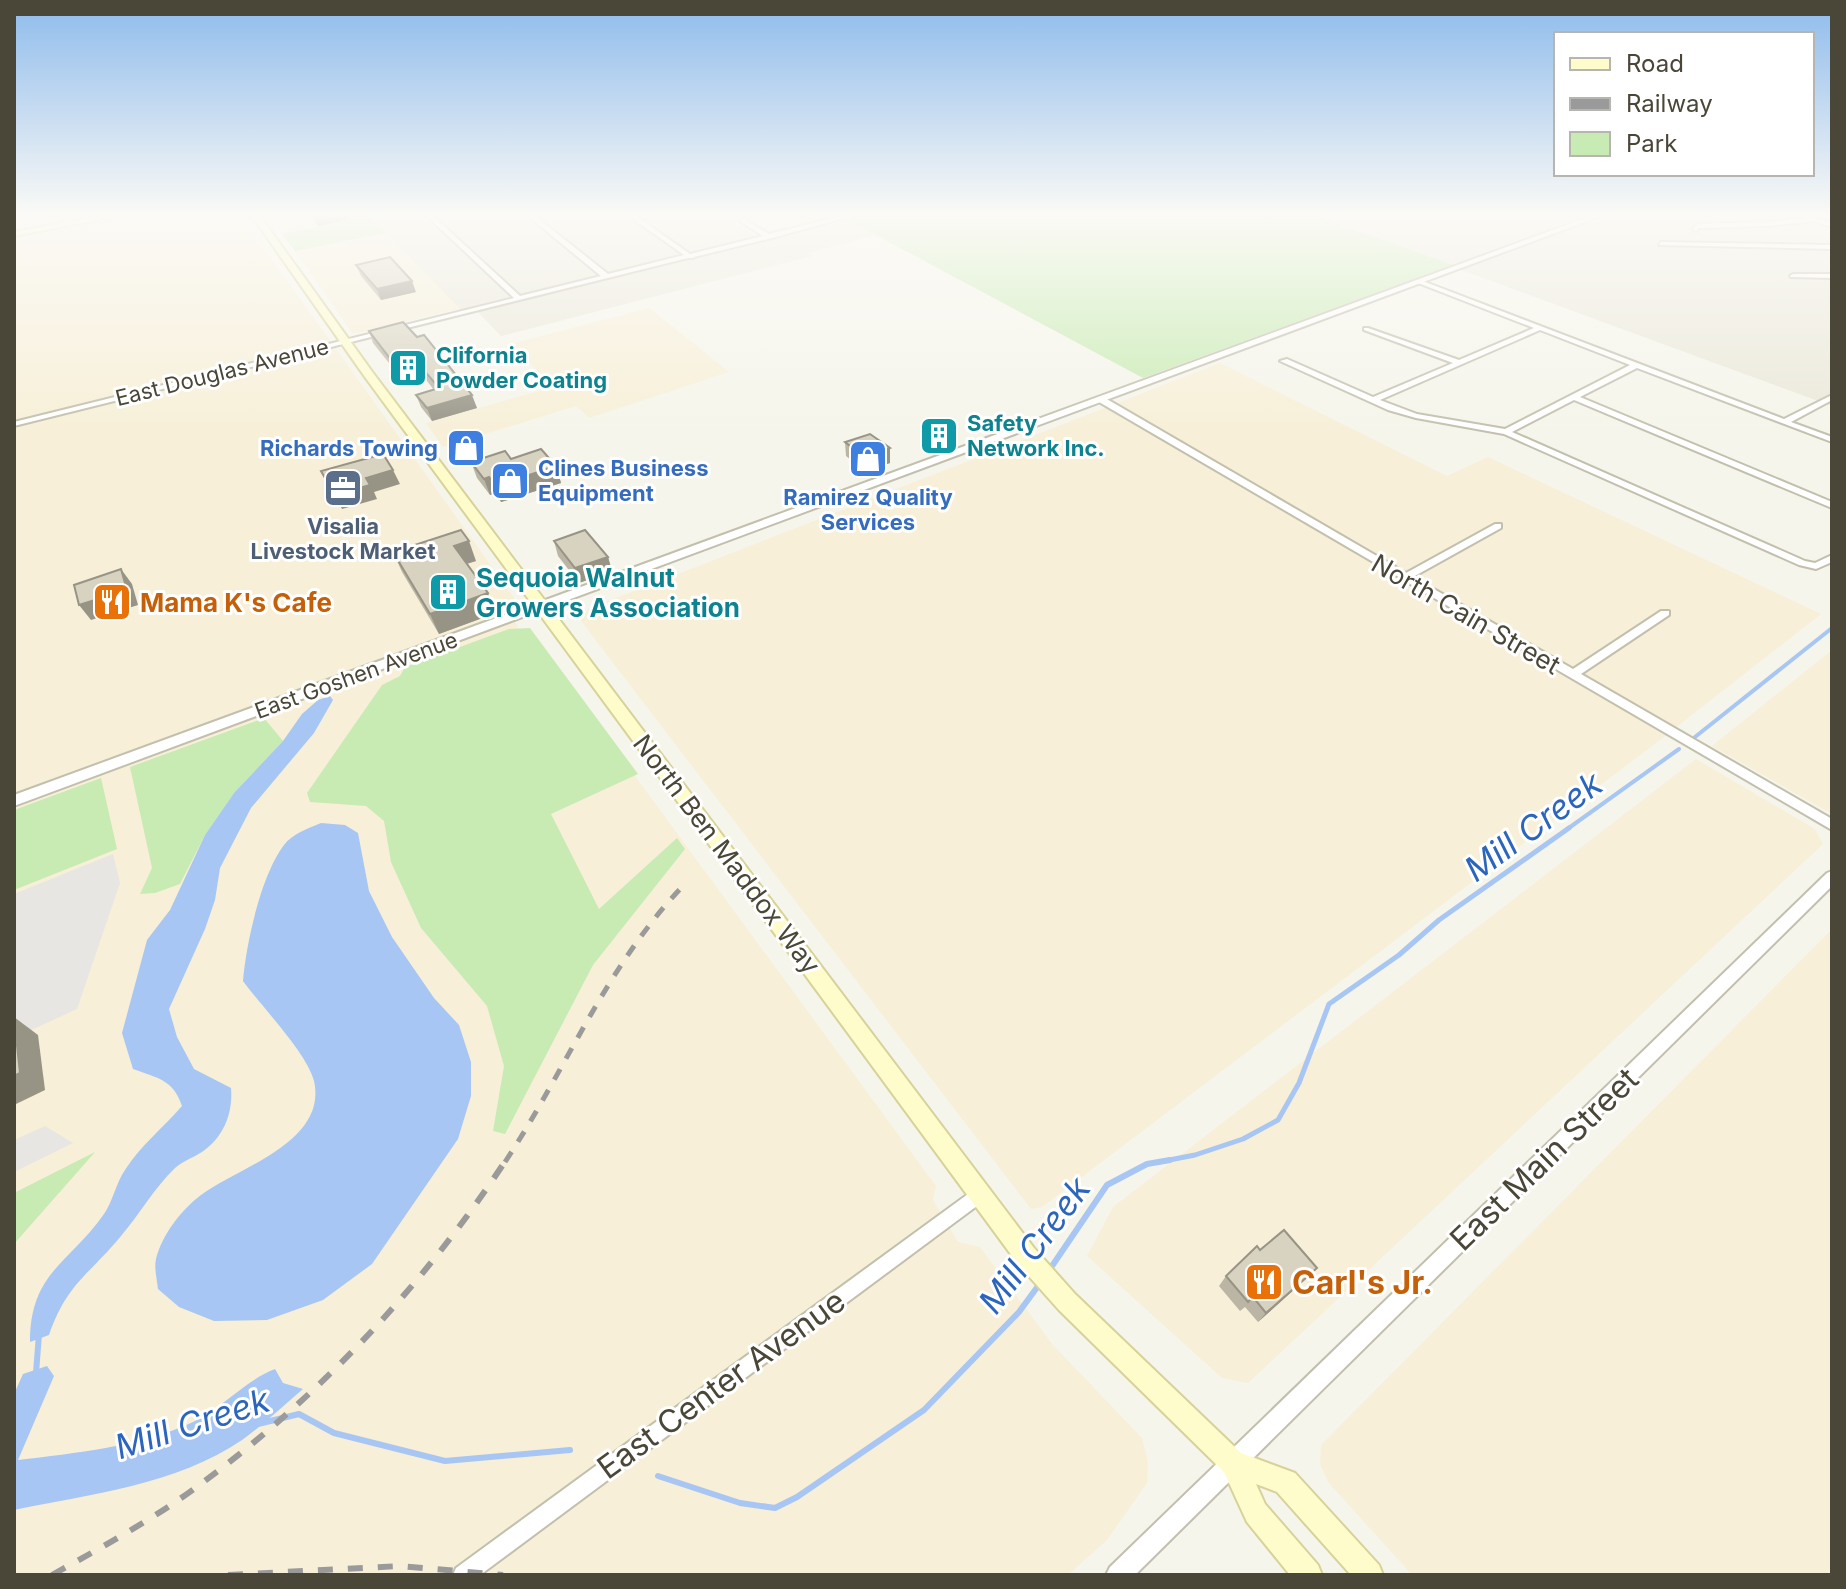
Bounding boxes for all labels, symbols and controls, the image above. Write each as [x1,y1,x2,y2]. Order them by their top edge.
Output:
legend [1554,32,1814,176]
text: Road [1626,49,1684,78]
text: Railway [1626,89,1713,118]
text: Park [1626,129,1677,158]
street label: East Douglas Avenue [113,333,331,411]
place label: Clifornia Powder Coating [436,342,607,393]
building icon: Clifornia Powder Coating [387,347,429,389]
place label: Safety Network Inc. [967,410,1105,461]
building icon: Safety Network Inc. [918,415,960,457]
shop icon: Richards Towing [445,427,487,469]
place label: Richards Towing [260,435,438,461]
shop icon: Ramirez Quality Services [847,438,889,480]
place label: Clines Business Equipment [538,455,709,506]
shop icon: Clines Business Equipment [489,460,531,502]
office icon: Visalia Livestock Market [322,467,364,509]
place label: Ramirez Quality Services [783,484,953,535]
place label: Visalia Livestock Market [251,513,435,564]
street label: North Cain Street [1366,547,1566,681]
place label: Sequoia Walnut Growers Association [476,562,740,623]
building icon: Sequoia Walnut Growers Association [427,571,469,613]
restaurant icon: Mama K's Cafe [91,581,133,623]
place label: Mama K's Cafe [140,587,332,618]
street label: East Goshen Avenue [251,626,461,724]
street label: North Ben Maddox Way [627,728,827,980]
water label: Mill Creek [1456,762,1611,890]
street label: East Main Street [1442,1059,1646,1259]
water label: Mill Creek [970,1168,1099,1321]
restaurant icon: Carl's Jr. [1243,1261,1285,1303]
place label: Carl's Jr. [1292,1263,1433,1302]
street label: East Center Avenue [589,1281,853,1487]
water label: Mill Creek [110,1378,276,1467]

